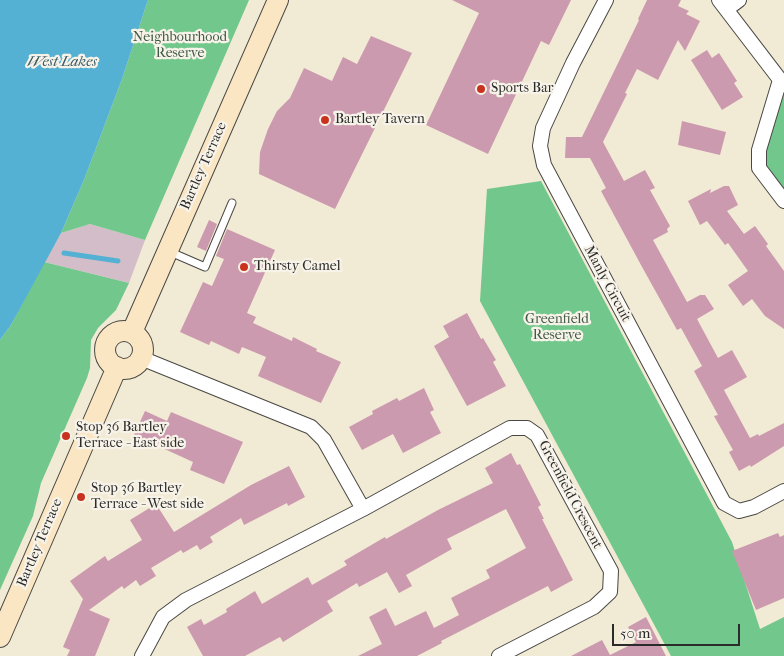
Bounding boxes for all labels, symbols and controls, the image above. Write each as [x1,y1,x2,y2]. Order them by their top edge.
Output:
park label: Neighbourhood Reserve [133,30,227,62]
water label: West Lakes [27,53,97,71]
place label: Sports Bar [491,81,554,97]
marker: Sports Bar [475,83,487,95]
place label: Bartley Tavern [335,112,425,128]
marker: Bartley Tavern [319,114,331,126]
street label: Bartley Terrace [177,120,231,212]
street label: Manly Circuit [580,243,634,325]
place label: Thirsty Camel [254,259,341,275]
marker: Thirsty Camel [238,261,250,273]
park label: Greenfield Reserve [525,312,589,344]
place label: Stop 36 Bartley Terrace - East side [76,420,184,452]
marker: Stop 36 Bartley Terrace - East side [60,430,72,442]
street label: Greenfield Crescent [534,438,606,552]
place label: Stop 36 Bartley Terrace - West side [91,481,204,514]
marker: Stop 36 Bartley Terrace - West side [75,491,87,503]
street label: Bartley Terrace [14,496,66,590]
scale bar [614,614,742,646]
text: 50 m [620,624,650,642]

